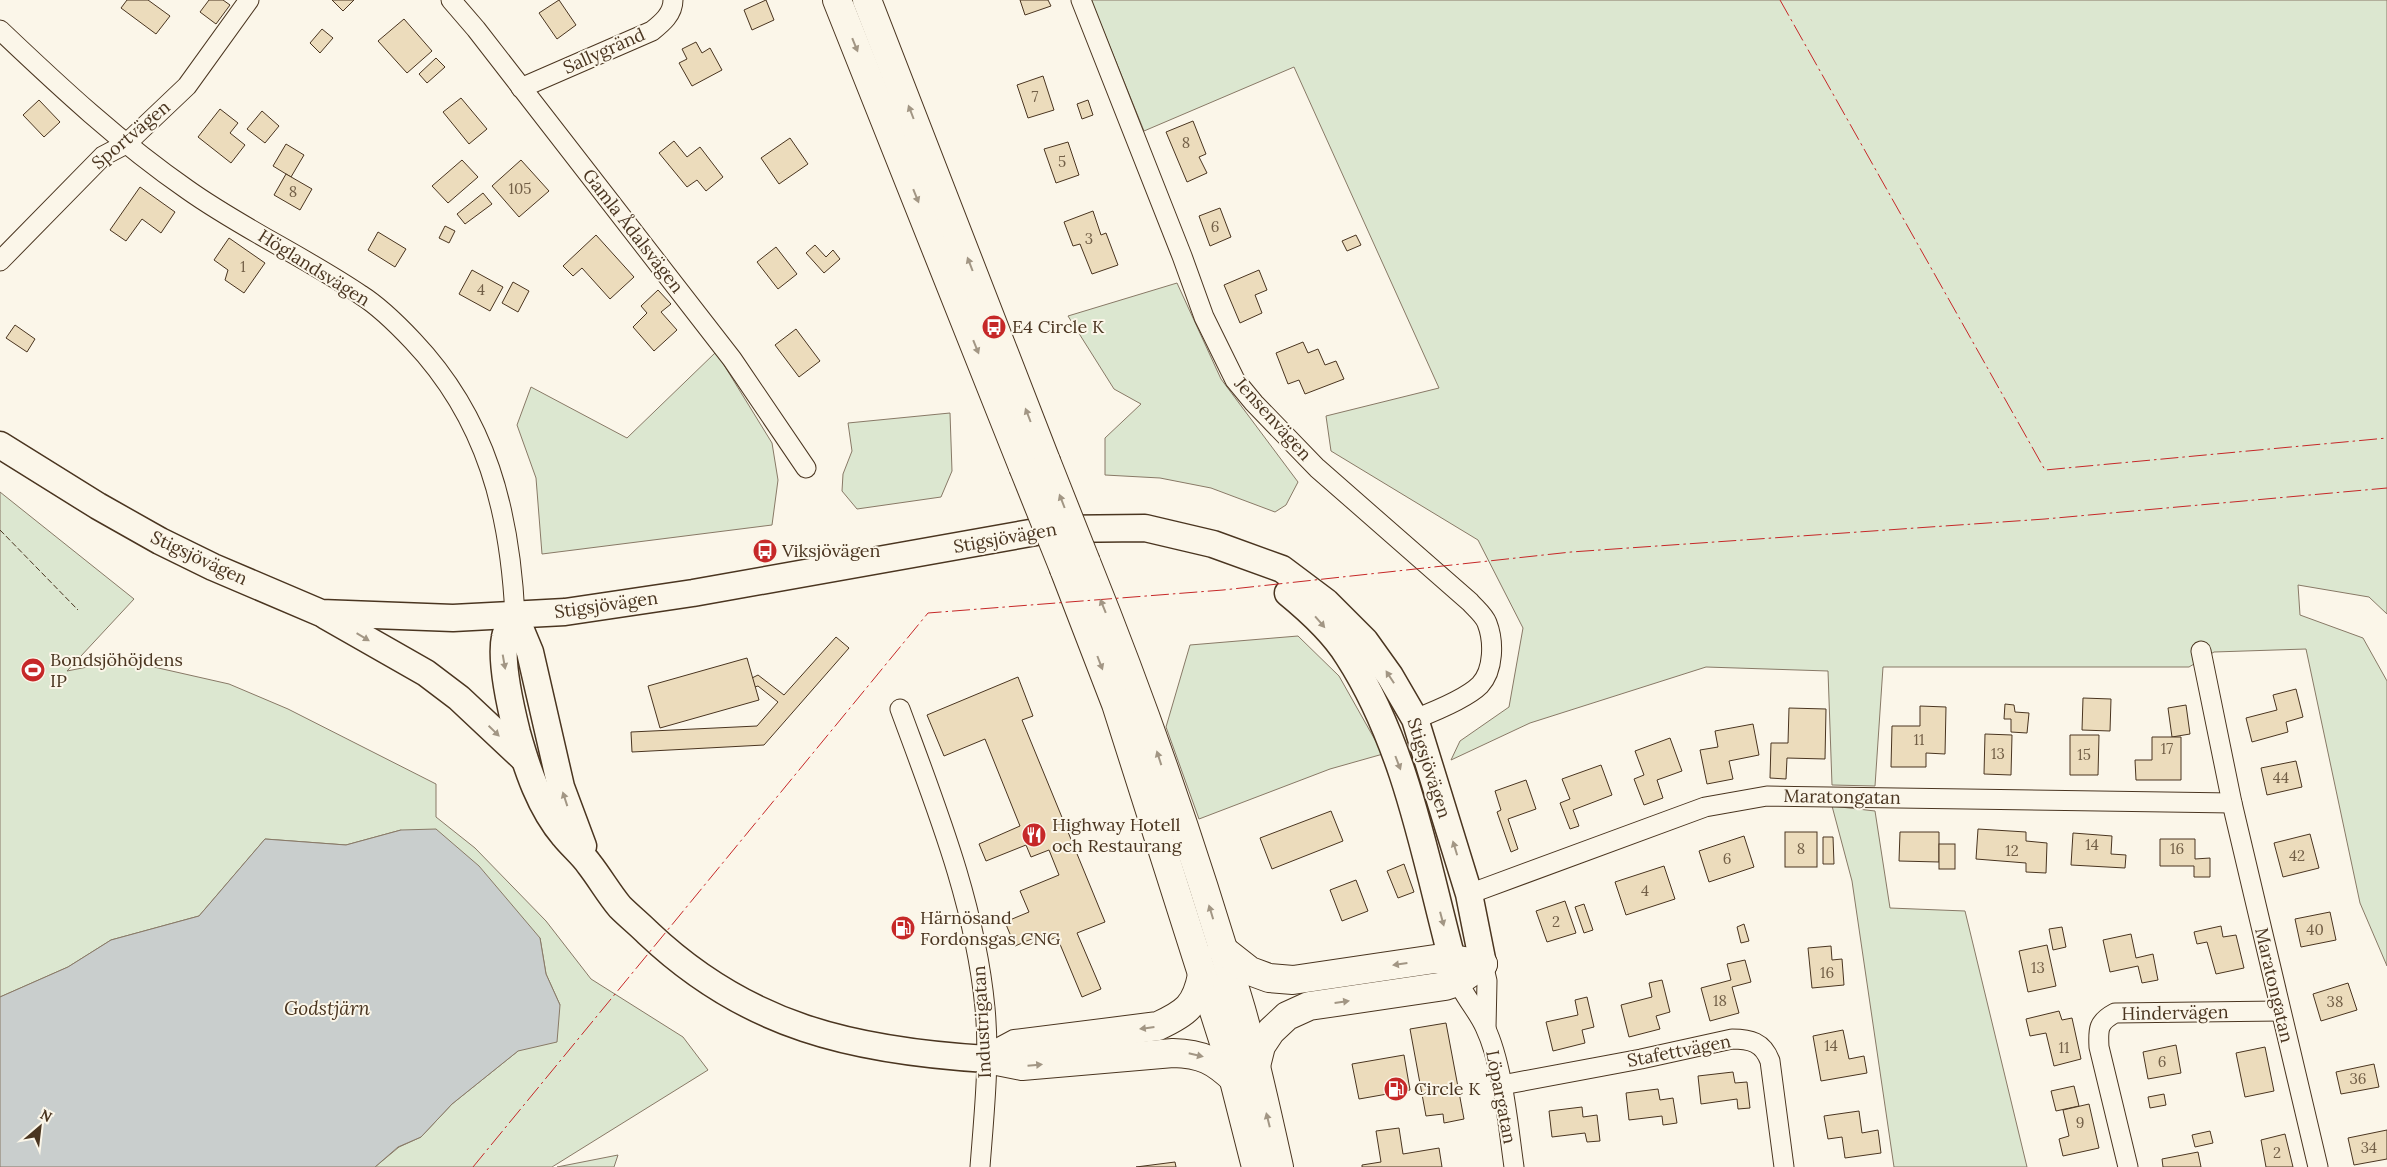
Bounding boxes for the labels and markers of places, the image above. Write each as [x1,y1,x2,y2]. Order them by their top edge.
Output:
bus stop icon: E4 Circle K [981,314,1007,340]
place label: E4 Circle K [1012,315,1105,338]
bus stop icon: Viksjövägen [752,538,778,564]
place label: Viksjövägen [781,539,880,562]
place label: Bondsjöhöjdens IP [50,648,183,692]
sports icon: Bondsjöhöjdens IP [20,657,46,683]
place label: Highway Hotell och Restaurang [1052,813,1183,857]
restaurant icon: Highway Hotell och Restaurang [1021,822,1047,848]
place label: Härnösand Fordonsgas CNG [920,906,1061,950]
fuel station icon: Härnösand Fordonsgas CNG [890,915,916,941]
fuel station icon: Circle K [1383,1076,1409,1102]
place label: Circle K [1414,1077,1481,1100]

